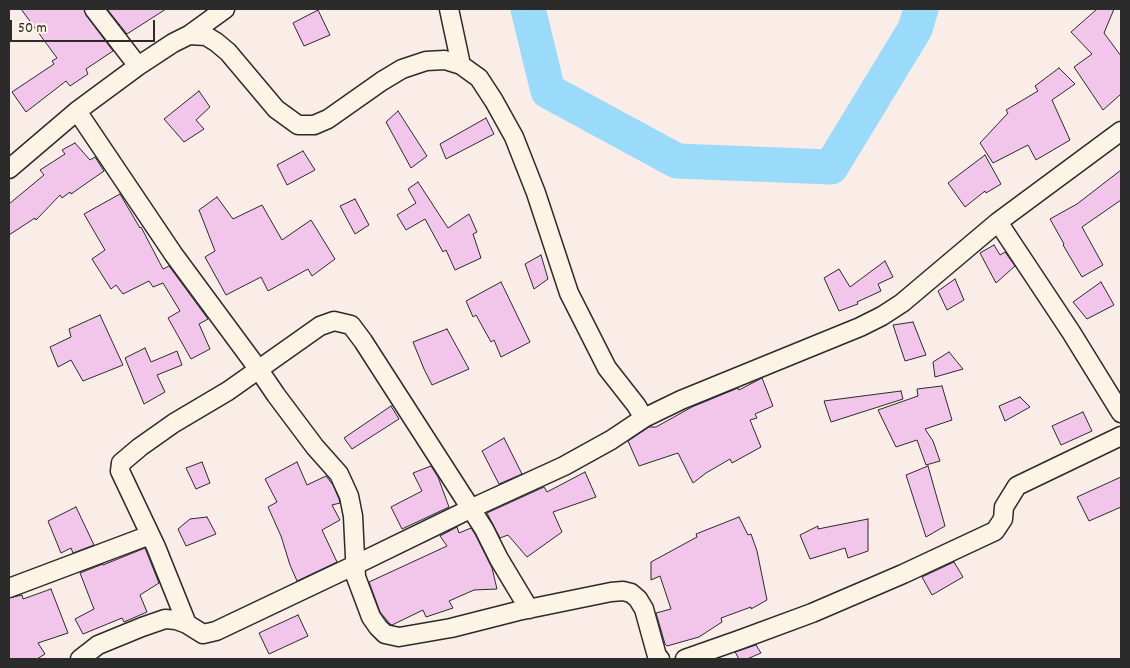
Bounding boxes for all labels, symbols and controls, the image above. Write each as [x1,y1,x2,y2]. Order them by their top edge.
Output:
scale bar [12,10,158,42]
text: 50 m [18,18,47,40]

